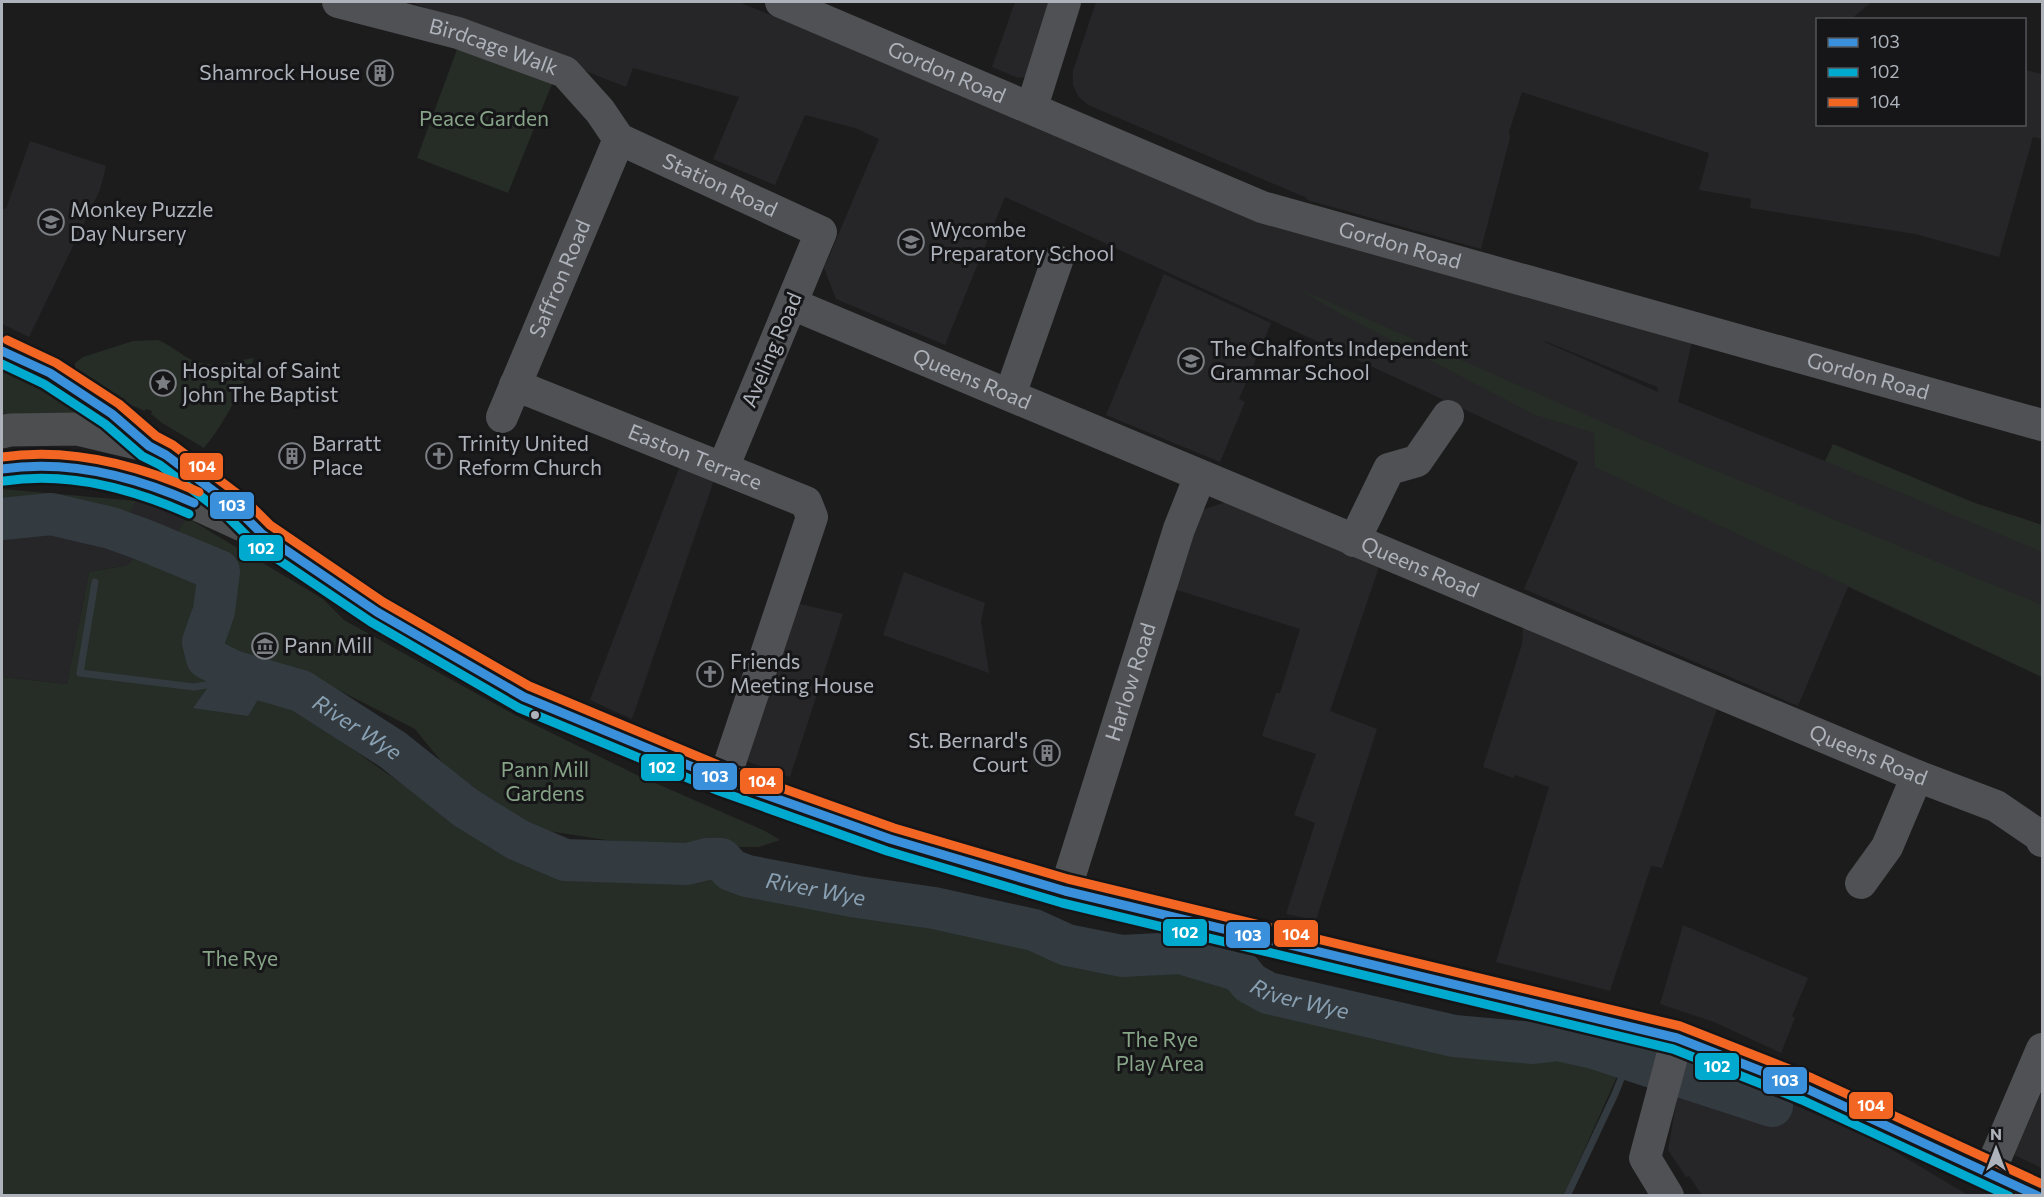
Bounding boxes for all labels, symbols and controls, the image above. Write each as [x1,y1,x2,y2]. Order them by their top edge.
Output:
street label: Birdcage Walk [427,12,562,79]
legend [1816,18,2026,126]
text: 103 [1870,30,1900,52]
street label: Gordon Road [884,35,1010,107]
building icon: Shamrock House [365,58,395,88]
place label: Shamrock House [199,59,360,84]
text: 102 [1870,60,1899,82]
text: 104 [1870,90,1900,112]
park label: Peace Garden [419,105,549,130]
street label: Station Road [659,147,782,221]
place label: Monkey Puzzle Day Nursery [70,196,213,245]
school or university icon: Monkey Puzzle Day Nursery [36,207,66,237]
street label: Gordon Road [1336,215,1464,273]
street label: Saffron Road [523,216,595,341]
place label: Wycombe Preparatory School [930,216,1114,265]
school or university icon: Wycombe Preparatory School [896,227,926,257]
street label: Aveling Road [735,288,806,411]
place label: The Chalfonts Independent Grammar School [1210,335,1468,384]
street label: Queens Road [910,342,1035,414]
school or university icon: The Chalfonts Independent Grammar School [1176,346,1206,376]
street label: Gordon Road [1804,346,1932,404]
place label: Hospital of Saint John The Baptist [182,357,340,406]
place icon: Hospital of Saint John The Baptist [148,368,178,398]
street label: Easton Terrace [625,418,766,494]
place label: Barratt Place [312,430,381,479]
place label: Trinity United Reform Church [458,430,602,479]
building icon: Barratt Place [277,441,307,471]
church icon: Trinity United Reform Church [424,441,454,471]
line badge: 104 [179,452,224,481]
text: 104 [188,456,216,475]
line badge: 103 [209,491,255,520]
text: 103 [218,495,246,514]
street label: Queens Road [1358,530,1483,602]
line badge: 102 [238,534,284,562]
text: 102 [248,538,274,557]
street label: Harlow Road [1099,619,1160,744]
museum icon: Pann Mill [250,631,280,661]
place label: Pann Mill [284,632,372,657]
place label: Friends Meeting House [730,648,874,697]
church icon: Friends Meeting House [695,659,725,689]
water label: River Wye [308,688,408,766]
unlabelled marker [529,709,541,721]
street label: Queens Road [1806,718,1931,790]
place label: St. Bernard's Court [908,727,1028,776]
building icon: St. Bernard's Court [1032,738,1062,768]
line badge: 102 [640,753,685,782]
park label: Pann Mill Gardens [501,756,589,805]
text: 102 [649,757,675,776]
line badge: 103 [692,762,738,791]
text: 103 [701,766,729,785]
line badge: 104 [739,767,784,795]
text: 104 [748,771,776,790]
water label: River Wye [764,866,868,911]
line badge: 102 [1162,918,1208,947]
line badge: 104 [1273,919,1319,948]
line badge: 103 [1225,921,1271,949]
text: 102 [1172,922,1198,941]
text: 104 [1282,924,1310,943]
text: 103 [1234,925,1262,944]
park label: The Rye [202,945,278,970]
water label: River Wye [1246,972,1352,1024]
park label: The Rye Play Area [1116,1026,1204,1075]
line badge: 102 [1694,1052,1740,1081]
text: 102 [1704,1056,1730,1075]
line badge: 103 [1762,1066,1808,1095]
text: 103 [1771,1070,1799,1089]
line badge: 104 [1848,1091,1894,1120]
text: 104 [1857,1095,1885,1114]
north arrow [1966,1119,2026,1179]
text: N [1990,1124,2002,1143]

